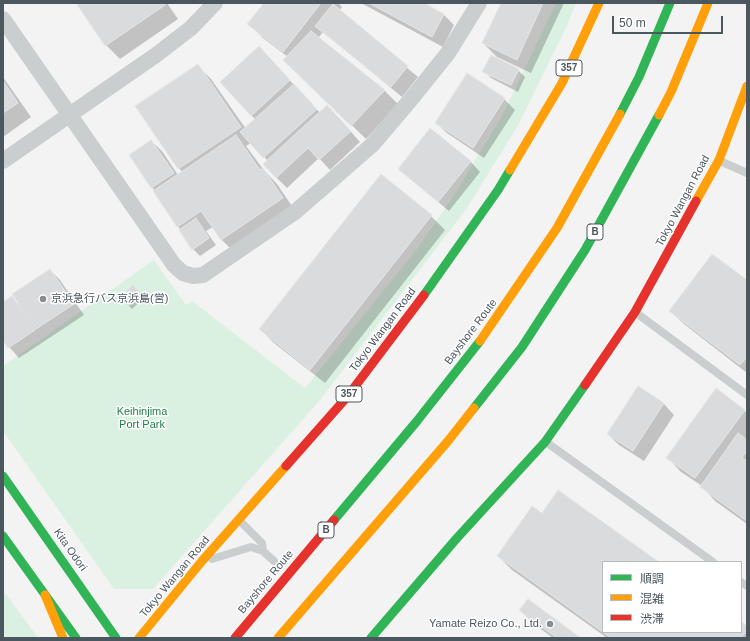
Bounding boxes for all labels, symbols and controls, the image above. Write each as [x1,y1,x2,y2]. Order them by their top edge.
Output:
scale bar [614,8,725,34]
text: 50 m [619,16,646,30]
road number: 357 [556,60,582,76]
street label: Tokyo Wangan Road [653,153,713,249]
road number: B [587,224,603,240]
street label: Tokyo Wangan Road [347,285,419,375]
place label: 京浜急行バス京浜島(営) [51,292,168,306]
marker: 京浜急行バス京浜島(営) [38,294,48,304]
street label: Bayshore Route [442,297,500,367]
road number: 357 [336,386,362,402]
park label: Keihinjima Port Park [117,405,167,431]
road number: B [318,522,334,538]
street label: Kita Odori [51,526,89,574]
street label: Tokyo Wangan Road [137,534,213,620]
street label: Bayshore Route [236,548,296,616]
legend [602,561,742,633]
text: 順調 [640,572,664,586]
text: 混雑 [640,592,664,606]
text: 渋滞 [640,612,664,626]
place label: Yamate Reizo Co., Ltd. [429,617,542,631]
marker: Yamate Reizo Co., Ltd. [545,619,555,629]

